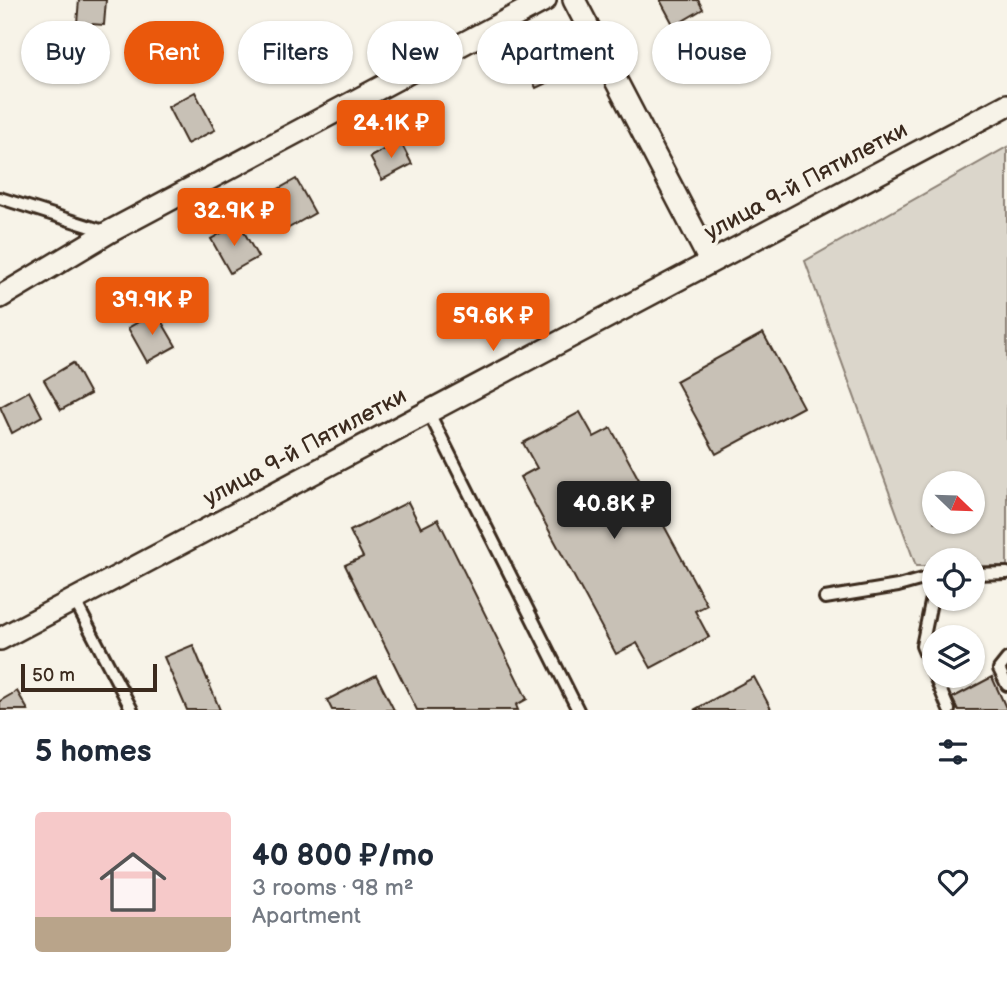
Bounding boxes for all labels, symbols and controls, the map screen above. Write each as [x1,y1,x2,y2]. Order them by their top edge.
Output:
chip: Buy [21,21,110,84]
chip: Rent [124,21,224,84]
chip: Filters [238,21,353,84]
chip: New [367,21,463,84]
chip: Apartment [477,21,638,84]
chip: House [652,21,771,84]
pin: 24.1K ₽ [326,100,456,160]
text: 24.1K ₽ [353,109,429,137]
street label: улица 9-й Пятилетки [700,116,912,246]
pin: 32.9K ₽ [169,188,299,248]
text: 32.9K ₽ [194,197,274,225]
pin: 39.9K ₽ [87,278,217,337]
text: 39.9K ₽ [112,286,192,314]
pin: 59.6K ₽ [428,294,558,353]
text: 59.6K ₽ [453,302,533,330]
street label: улица 9-й Пятилетки [199,382,411,512]
north arrow [922,471,985,534]
map controls [922,471,985,688]
pin: 40.8K ₽ [549,482,679,541]
text: 40.8K ₽ [573,490,655,518]
button: locate [922,548,985,611]
button: layers [922,625,985,688]
scale bar [21,661,158,693]
text: 50 m [32,664,75,687]
icon: filters [934,733,972,771]
text: 5 homes [35,734,152,770]
text: 40 800 ₽/mo [252,838,434,874]
icon: home [91,840,175,924]
icon: heart [934,863,972,901]
text: 3 rooms · 98 m² [252,874,414,902]
text: Apartment [252,902,361,930]

